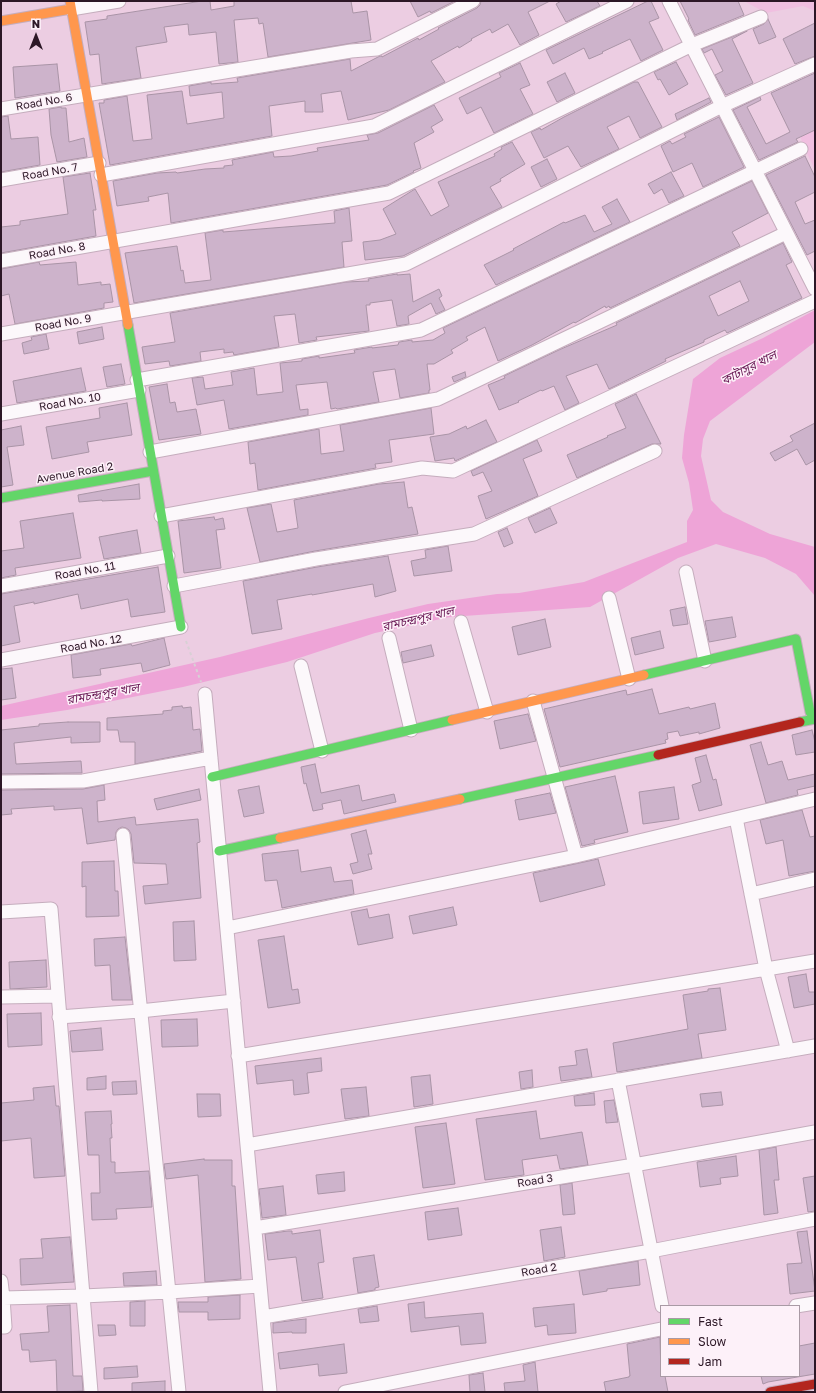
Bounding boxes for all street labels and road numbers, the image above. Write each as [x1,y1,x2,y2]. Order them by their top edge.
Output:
street label: Road No. 6 [15,91,73,113]
street label: Road No. 7 [21,161,79,183]
street label: Road No. 8 [28,240,86,262]
street label: Road No. 9 [34,312,92,334]
street label: Road No. 10 [38,390,102,414]
street label: Avenue Road 2 [36,460,114,486]
street label: Road No. 11 [54,559,116,583]
street label: Road No. 12 [59,632,123,656]
street label: Road 3 [516,1172,554,1190]
street label: Road 2 [520,1260,558,1280]

